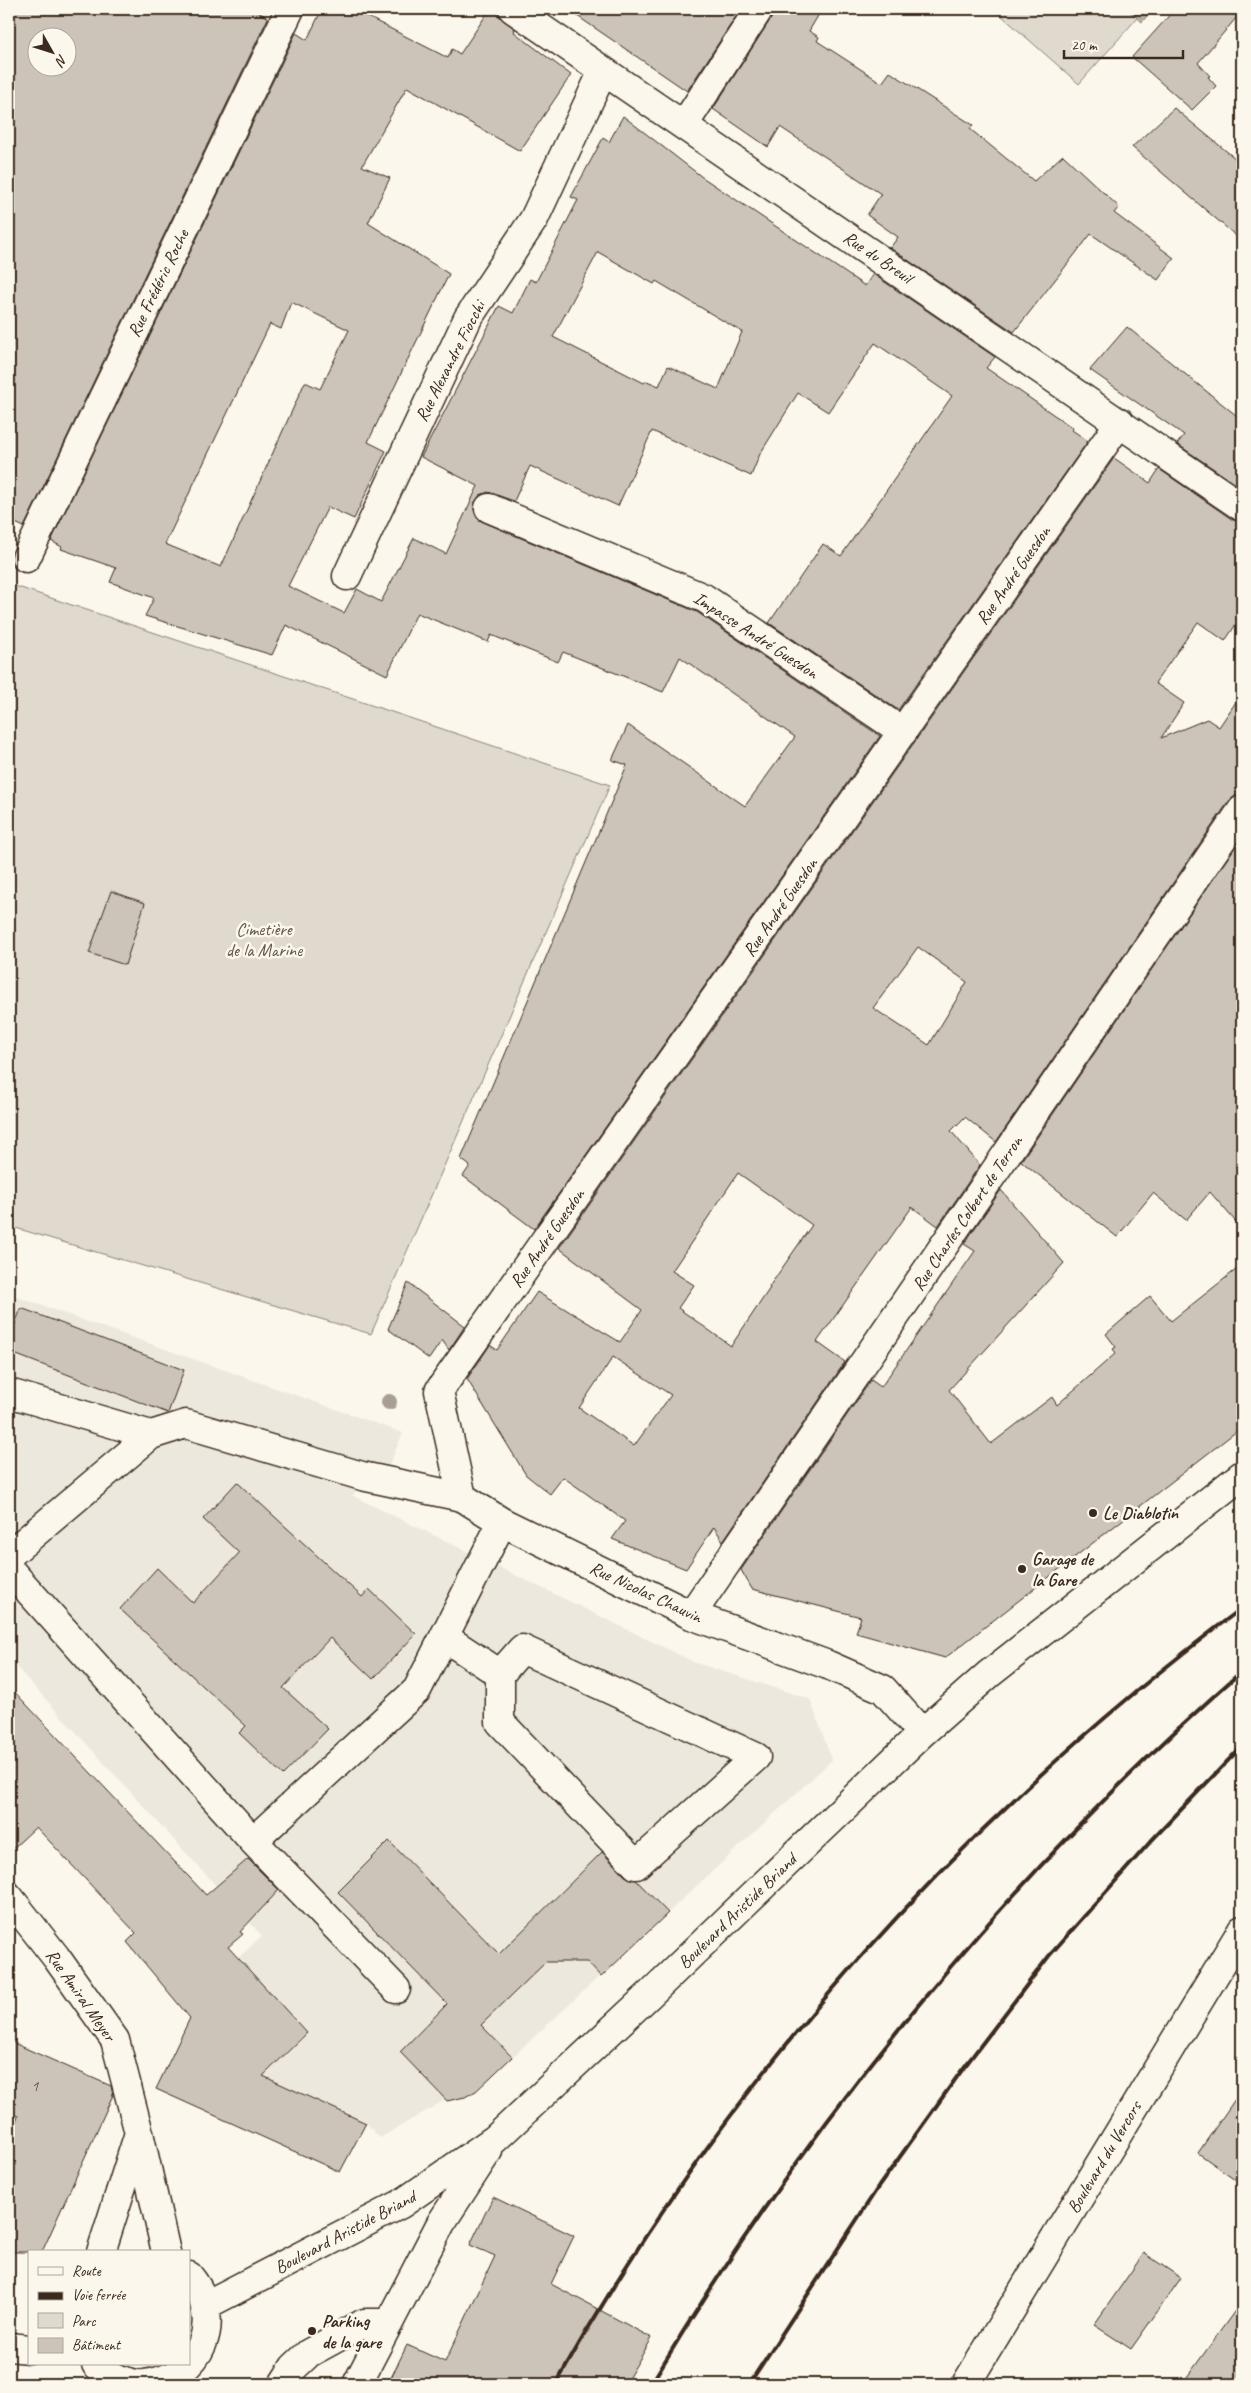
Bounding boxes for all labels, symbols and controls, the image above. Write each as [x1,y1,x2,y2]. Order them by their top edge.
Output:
north arrow [28,28,78,78]
scale bar [1064,28,1182,60]
text: 20 m [1071,36,1098,55]
text: N [51,51,71,70]
street label: Rue Frédéric Roche [123,225,194,340]
street label: Rue du Breuil [839,226,919,290]
street label: Rue Alexandre Fiocchi [410,295,491,425]
street label: Rue André Guesdon [971,521,1056,629]
street label: Impasse André Guesdon [690,586,823,684]
street label: Rue André Guesdon [738,853,823,961]
park label: Cimetière de la Marine [226,918,303,961]
street label: Rue Charles Colbert de Terron [907,1131,1028,1295]
street label: Rue André Guesdon [505,1184,590,1292]
place label: Le Diablotin [1103,1502,1179,1524]
marker: Le Diablotin [1087,1507,1099,1519]
place label: Garage de la Gare [1032,1548,1095,1591]
street label: Rue Nicolas Chauvin [586,1556,706,1628]
marker: Garage de la Gare [1016,1563,1028,1575]
street label: Boulevard Aristide Briand [673,1847,803,1973]
street label: Rue Amiral Meyer [41,1945,122,2047]
house number: 1 [32,2077,40,2096]
street label: Boulevard du Vercors [1062,2095,1147,2217]
street label: Boulevard Aristide Briand [271,2184,422,2278]
legend [28,2250,190,2366]
text: Route [72,2262,102,2281]
text: Voie ferrée [72,2286,126,2305]
place label: Parking de la gare [322,2310,383,2353]
text: Parc [72,2312,96,2331]
marker: Parking de la gare [306,2325,318,2337]
text: Bâtiment [72,2336,122,2355]

